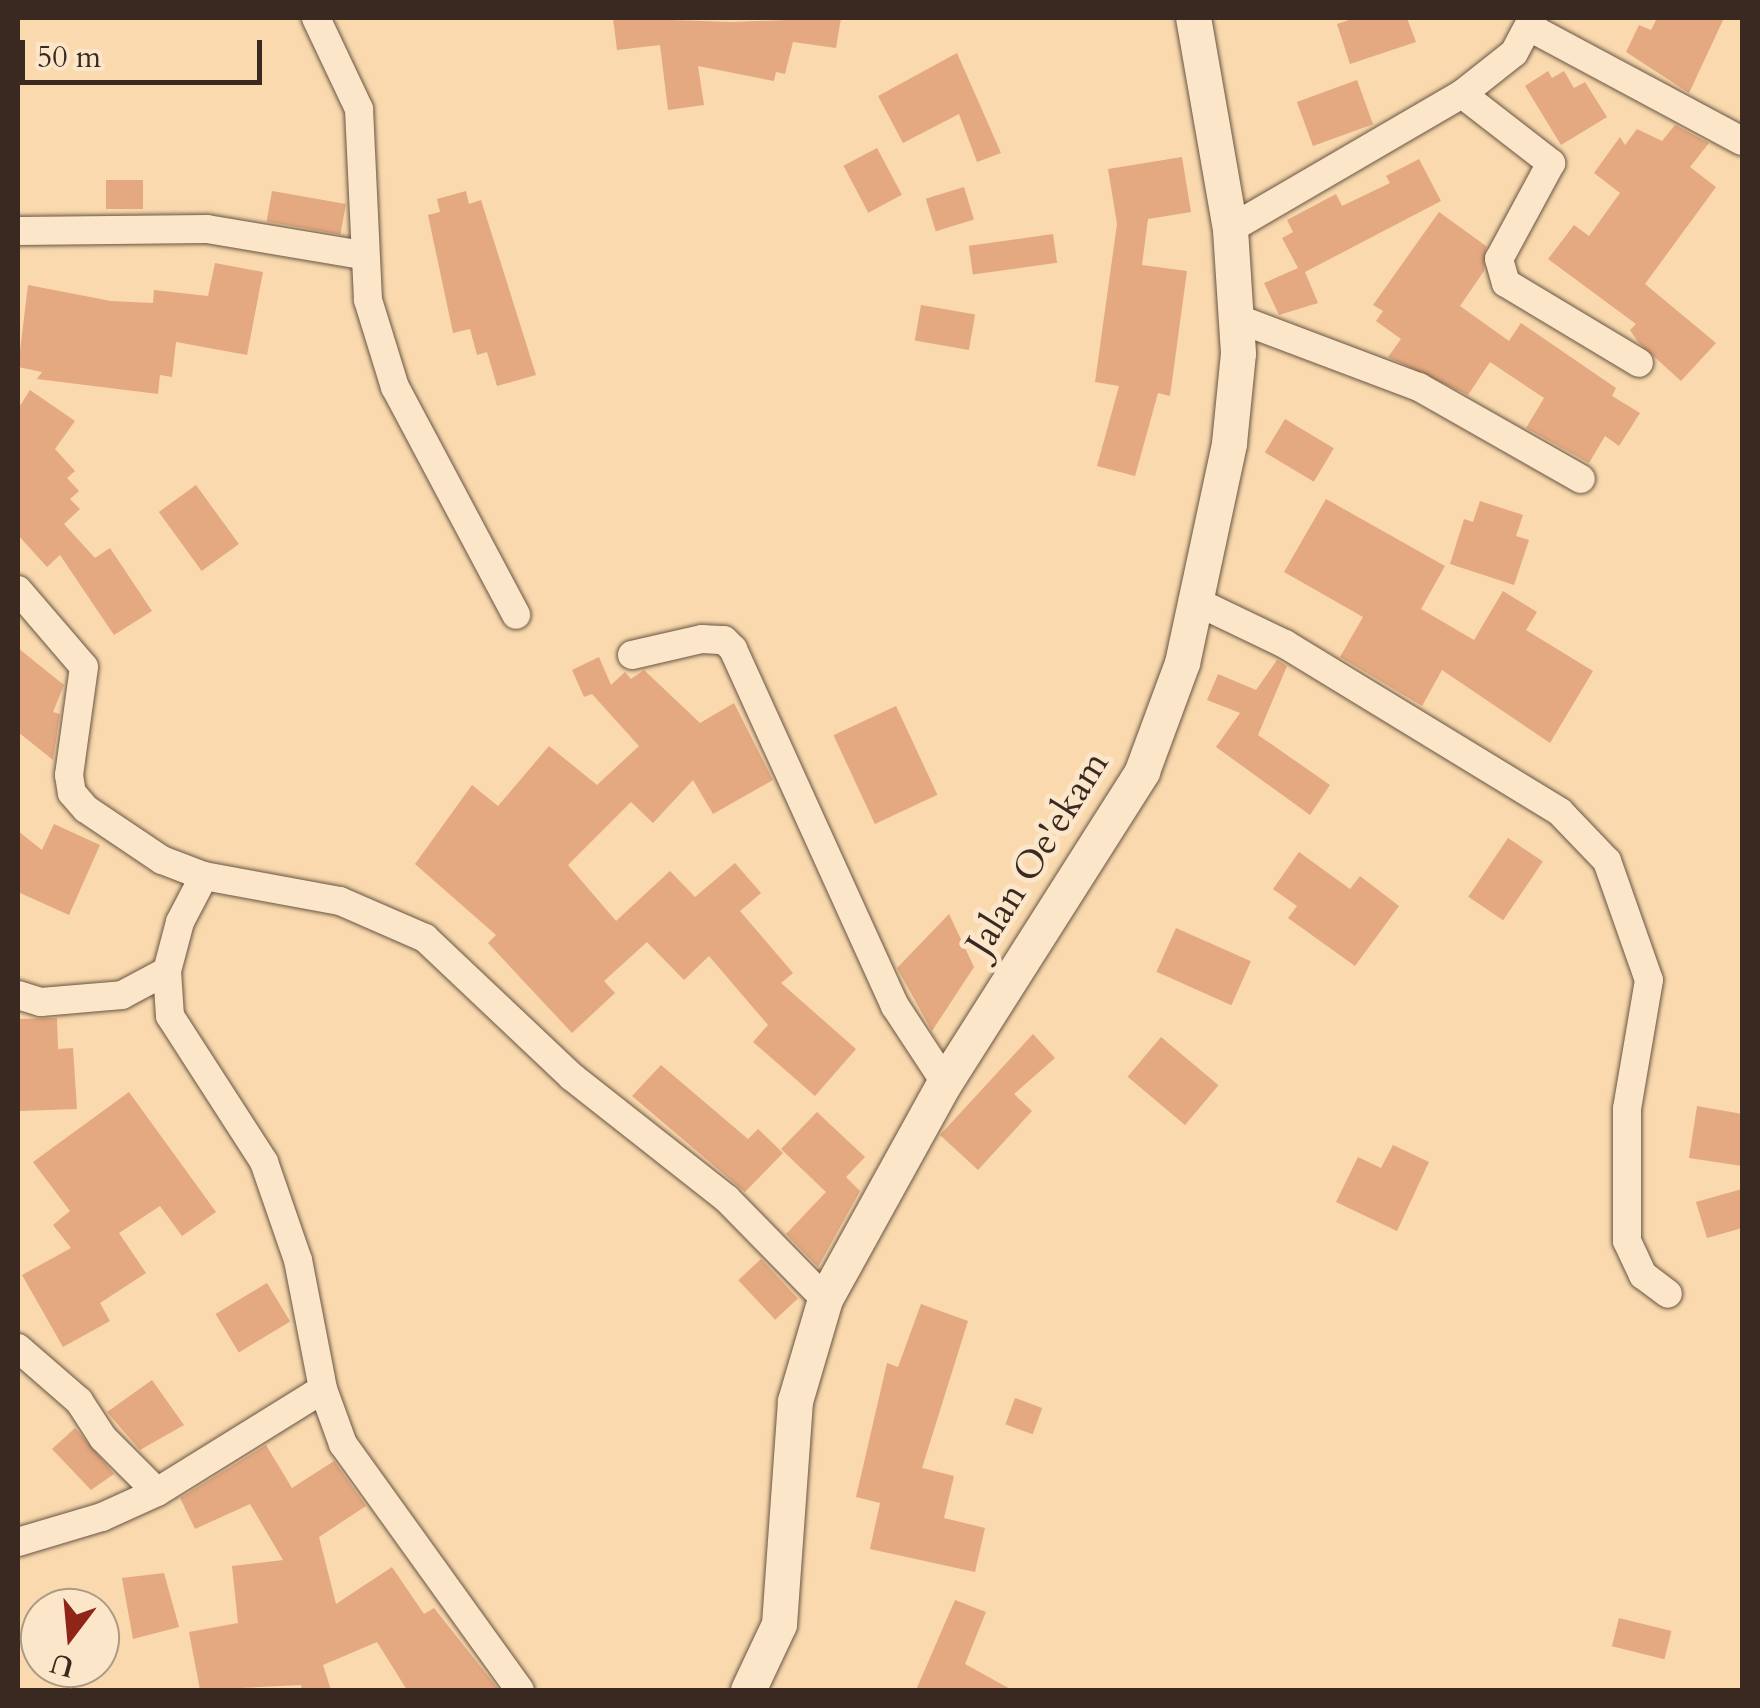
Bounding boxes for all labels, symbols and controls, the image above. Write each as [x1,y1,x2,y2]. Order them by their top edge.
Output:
scale bar [25,20,268,82]
text: 50 m [37,37,101,78]
street label: Jalan Oe'ekam [957,744,1119,964]
north arrow [20,1588,120,1688]
text: U [46,1644,79,1686]

